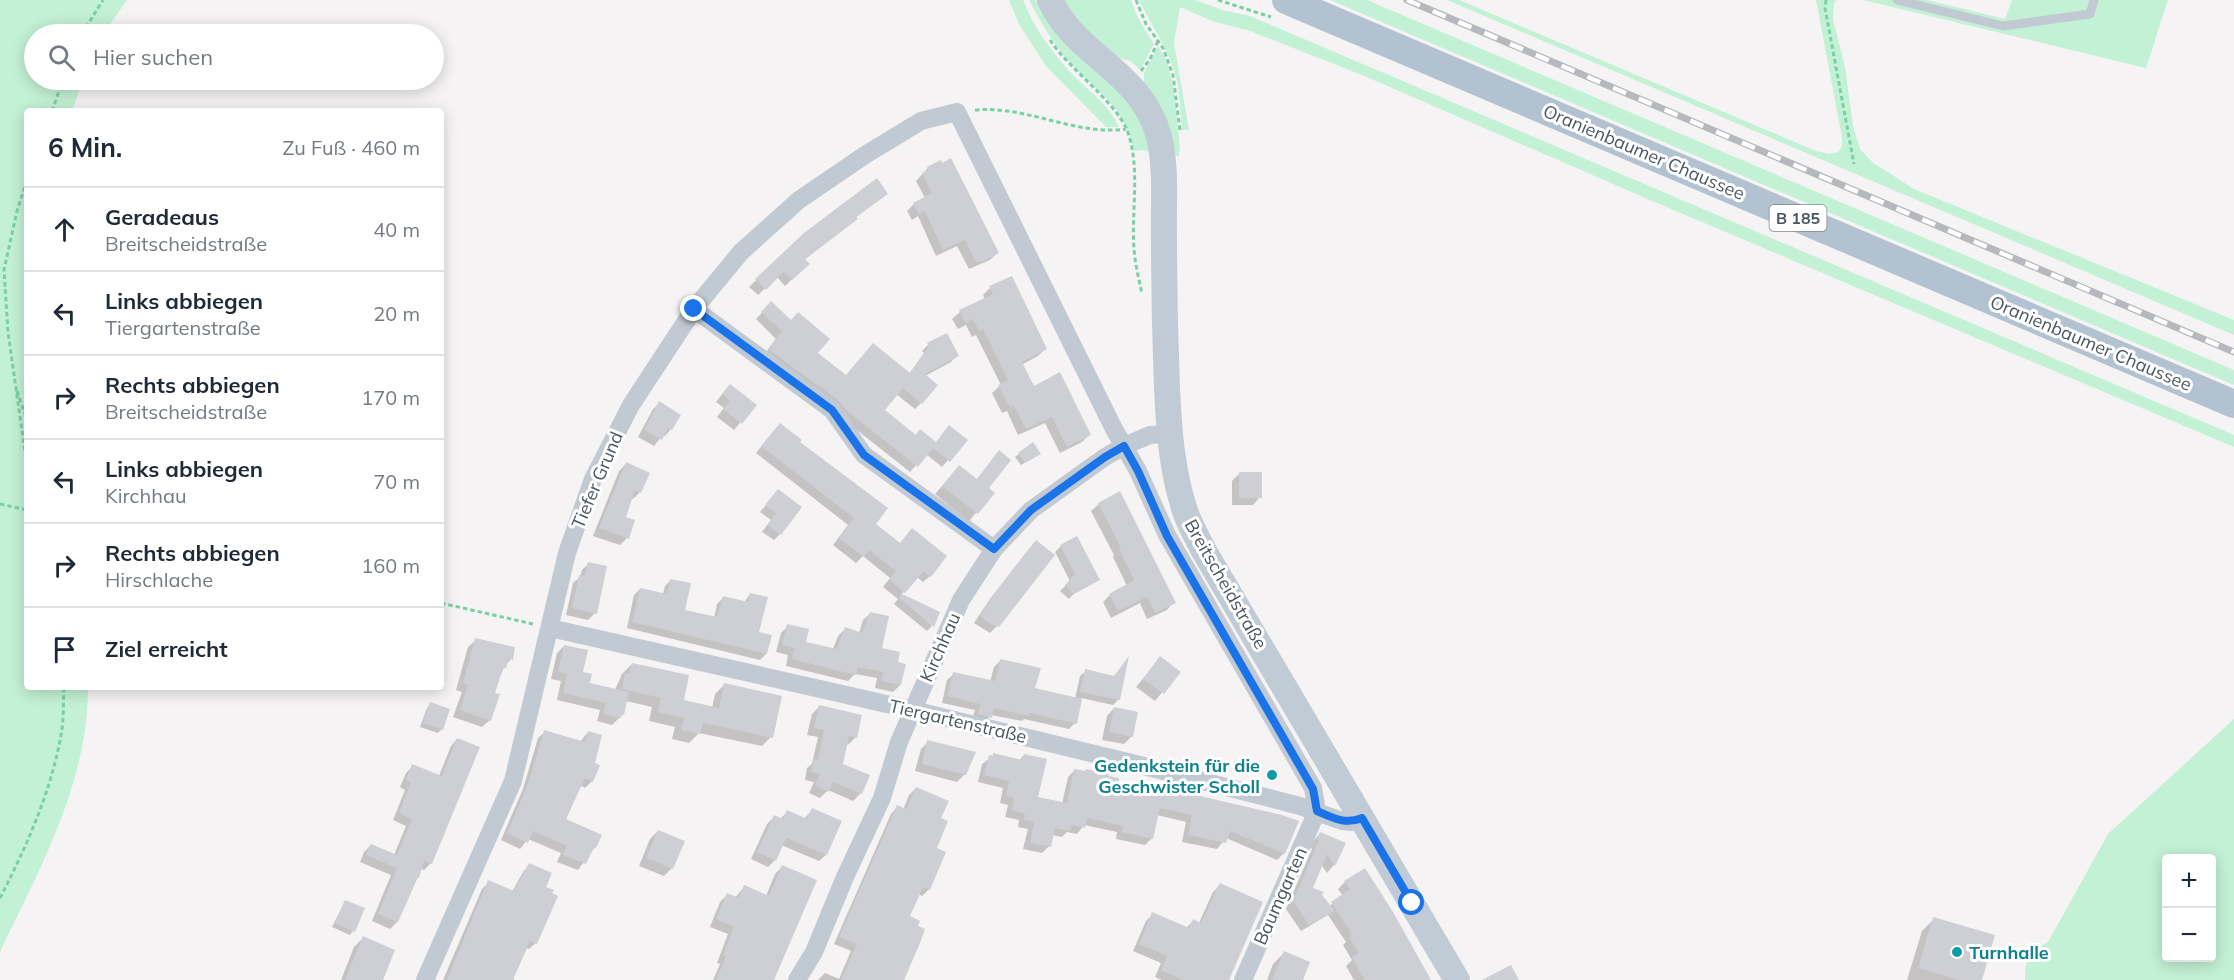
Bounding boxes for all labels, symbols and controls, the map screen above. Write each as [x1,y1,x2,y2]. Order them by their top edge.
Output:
search box [24,24,444,90]
icon: search [45,41,78,74]
text: Hier suchen [93,43,213,71]
street label: Oranienbaumer Chaussee [1540,99,1748,205]
text: 6 Min. [48,131,122,164]
text: Zu Fuß · 460 m [282,135,420,160]
text: Geradeaus [105,203,219,231]
road number: B 185 [1770,205,1826,231]
icon: ahead [48,213,81,246]
text: 40 m [373,217,420,242]
text: Breitscheidstraße [105,231,267,256]
text: Links abbiegen [105,287,263,315]
street label: Oranienbaumer Chaussee [1987,290,2195,396]
route end [680,295,706,321]
icon: left [48,297,81,330]
text: 20 m [373,301,420,326]
text: Tiergartenstraße [105,315,261,340]
text: Rechts abbiegen [105,371,280,399]
icon: right [48,381,81,414]
text: 170 m [361,385,420,410]
text: Breitscheidstraße [105,399,267,424]
street label: Tiefer Grund [566,428,628,532]
text: Links abbiegen [105,455,263,483]
icon: left [48,465,81,498]
text: 70 m [373,469,420,494]
text: Kirchhau [105,483,186,508]
street label: Breitscheidstraße [1180,515,1272,653]
text: Rechts abbiegen [105,539,280,567]
icon: right [48,549,81,582]
text: 160 m [361,553,420,578]
text: Hirschlache [105,567,213,592]
street label: Kirchhau [915,609,965,685]
icon: arrive [48,633,81,666]
text: Ziel erreicht [105,635,228,663]
street label: Tiergartenstraße [887,694,1029,748]
place label: Gedenkstein für die Geschwister Scholl [1094,754,1260,798]
marker: Gedenkstein für die Geschwister Scholl [1265,768,1279,782]
street label: Baumgarten [1248,844,1312,948]
map controls [2162,854,2216,962]
button: + [2162,854,2216,908]
route start [1398,889,1424,915]
button: − [2162,908,2216,962]
place label: Turnhalle [1969,941,2049,964]
marker: Turnhalle [1950,945,1964,959]

